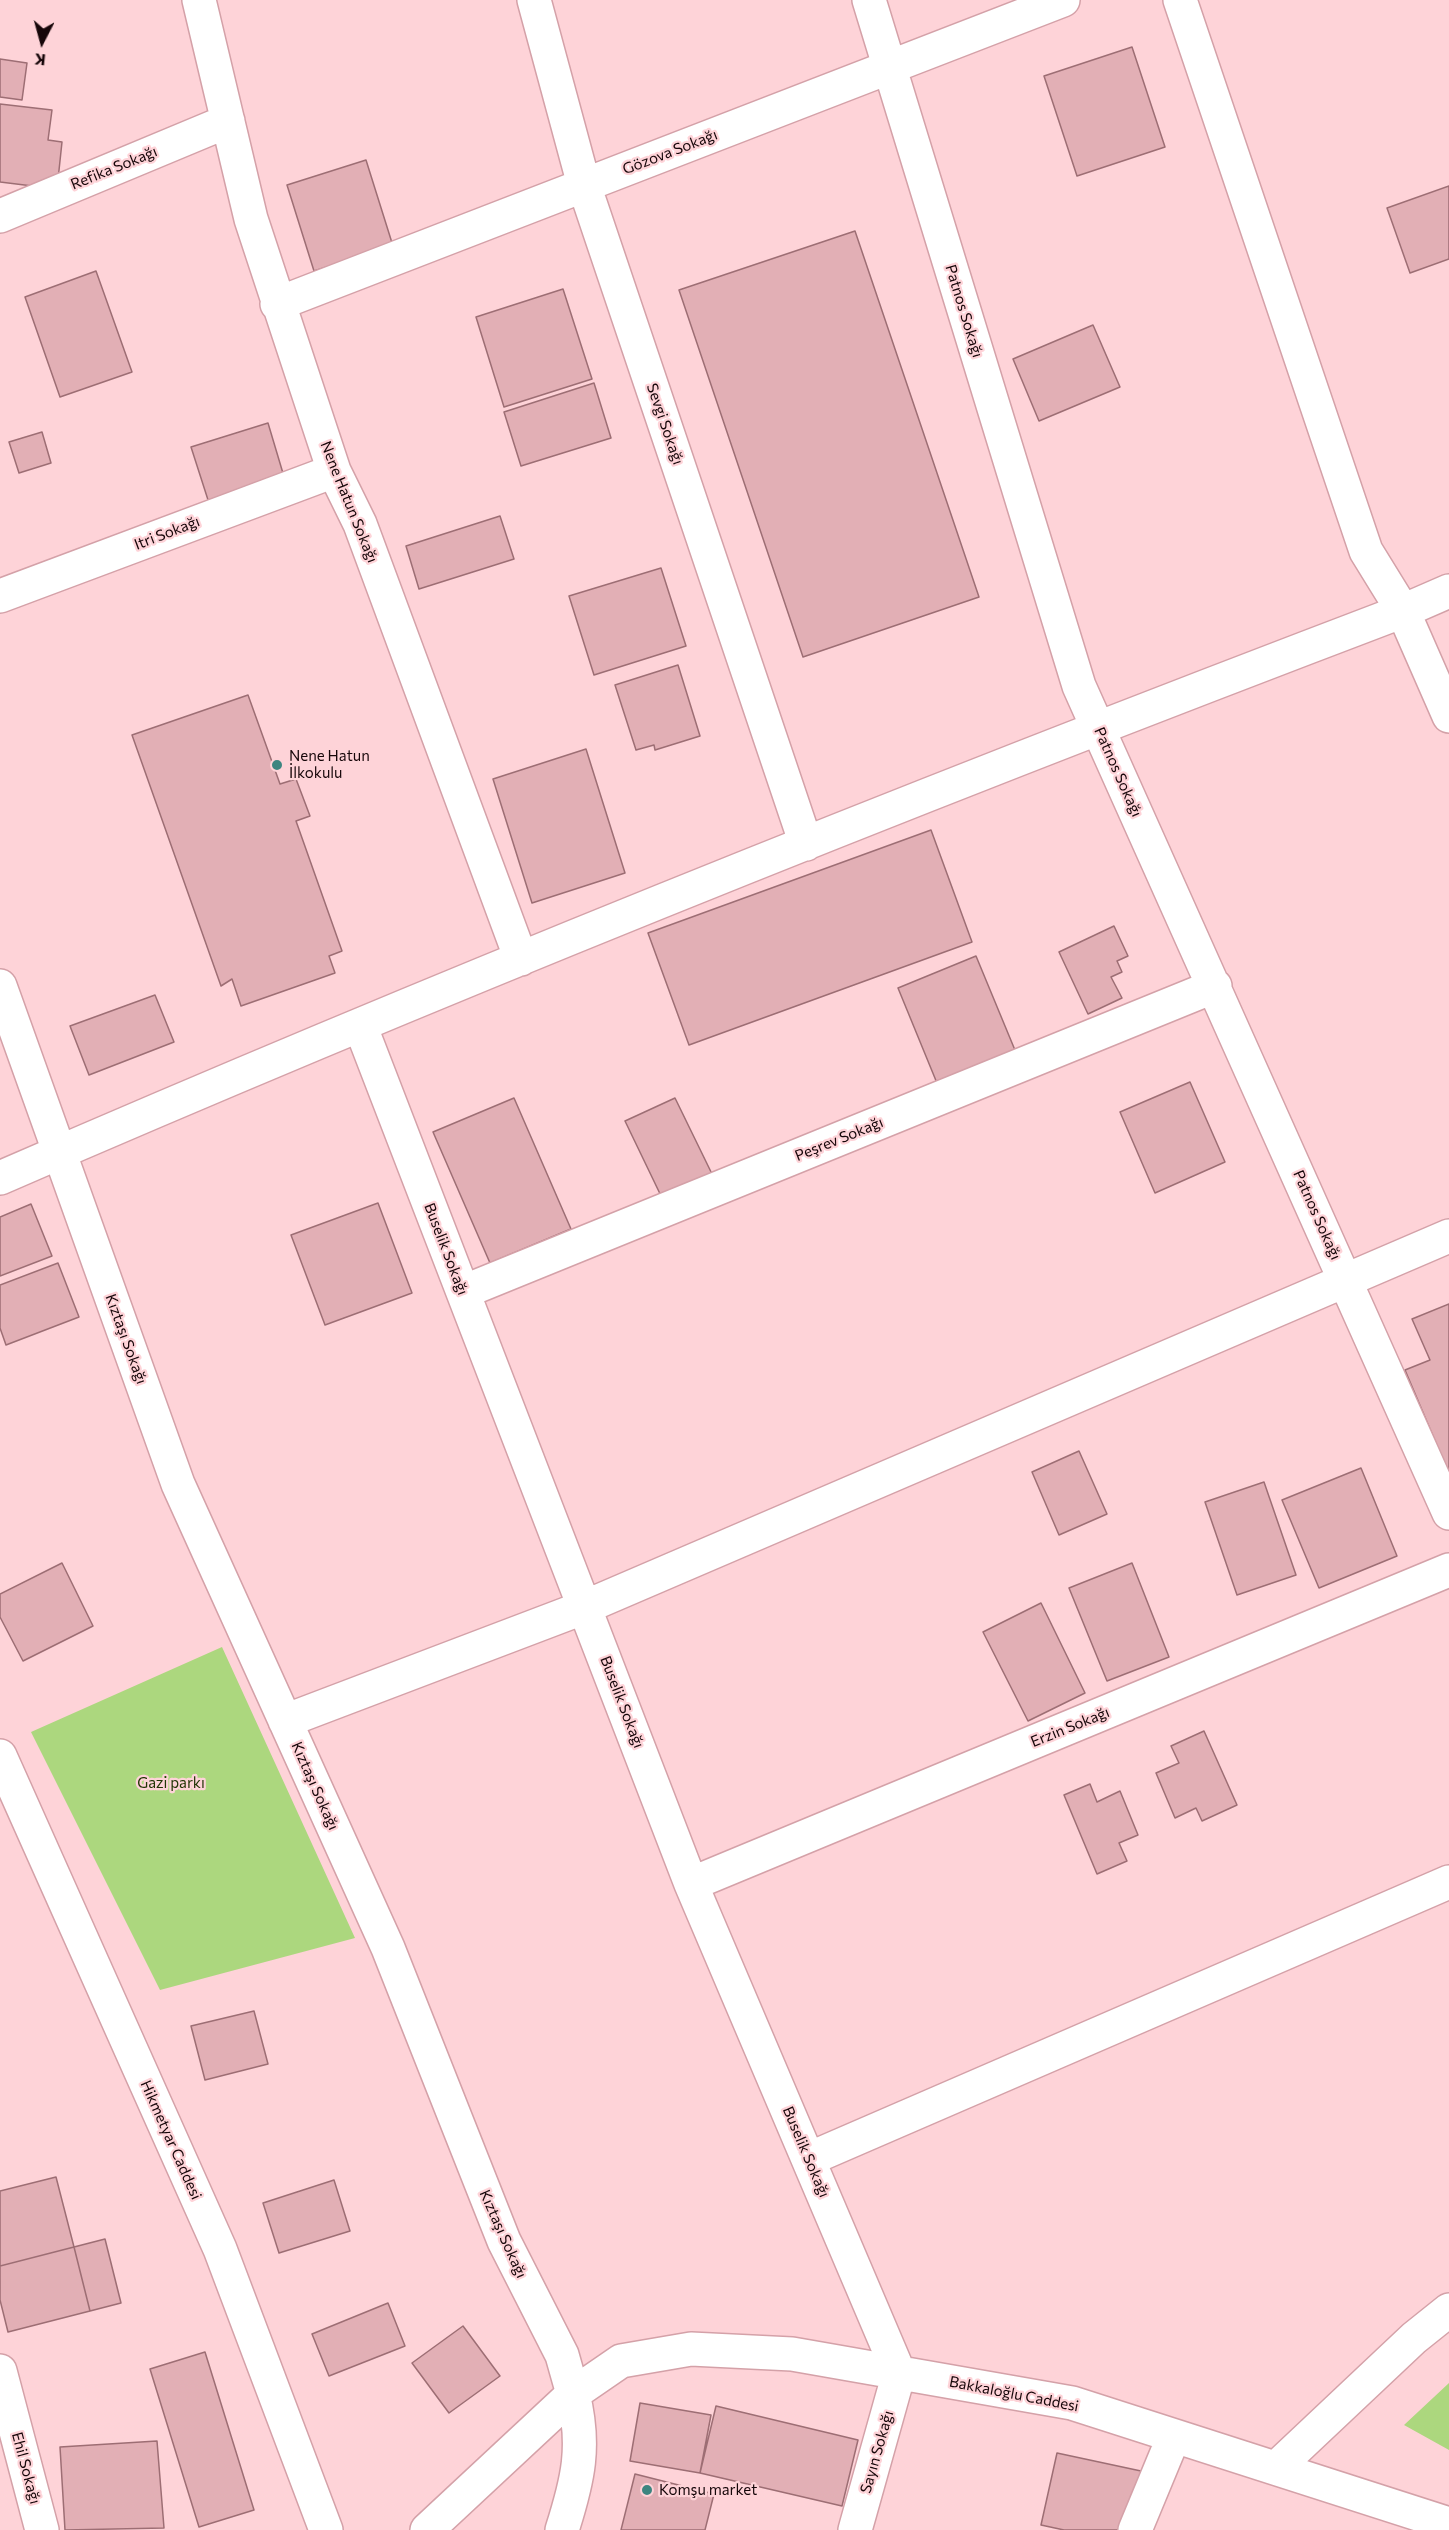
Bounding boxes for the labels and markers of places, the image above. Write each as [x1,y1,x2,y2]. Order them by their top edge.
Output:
place label: Nene Hatun İlkokulu [289,747,370,782]
marker: Nene Hatun İlkokulu [270,758,284,772]
place label: Komşu market [659,2481,757,2499]
marker: Komşu market [640,2483,654,2497]

